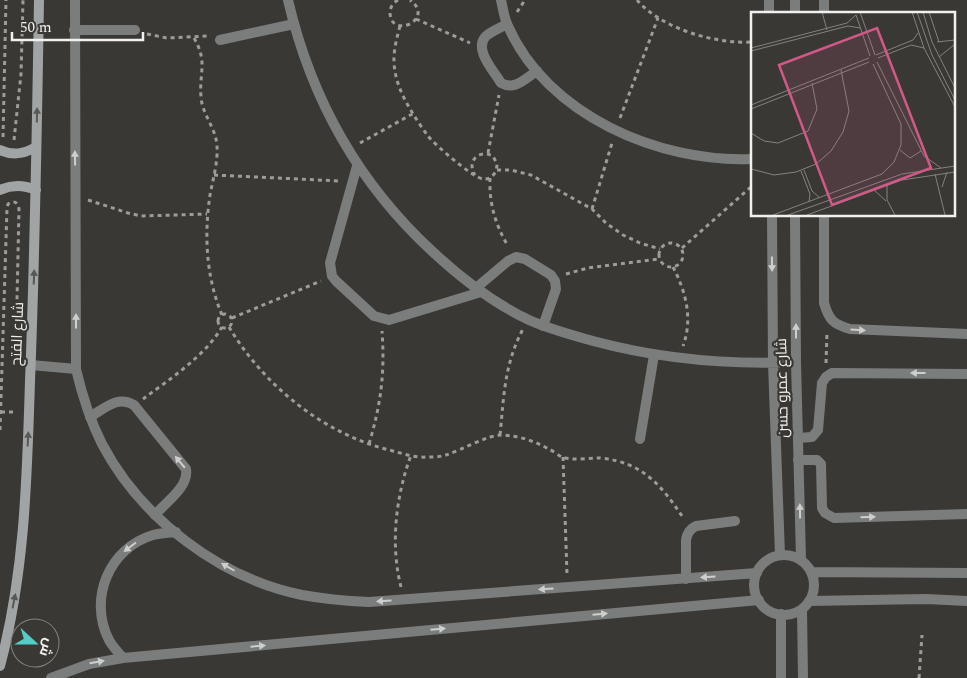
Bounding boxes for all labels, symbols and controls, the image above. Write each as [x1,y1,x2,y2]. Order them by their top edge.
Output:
scale bar [12,10,144,42]
inset map [751,12,954,216]
text: 50 m [20,16,52,39]
one-way arrow [33,106,41,122]
one-way arrow [71,150,79,166]
one-way arrow [768,256,776,272]
one-way arrow [30,269,38,285]
street label: شارع الفتح [5,301,30,367]
one-way arrow [72,312,80,328]
one-way arrow [792,323,800,339]
one-way arrow [850,326,866,334]
street label: شارع عمرو حسن [770,338,795,438]
one-way arrow [910,369,926,377]
one-way arrow [25,431,33,447]
one-way arrow [174,457,186,469]
one-way arrow [796,503,804,519]
one-way arrow [861,513,877,521]
one-way arrow [124,542,137,552]
one-way arrow [221,562,234,571]
one-way arrow [700,573,716,581]
one-way arrow [538,585,554,593]
one-way arrow [11,593,19,609]
one-way arrow [376,597,392,605]
one-way arrow [592,610,608,618]
north arrow [10,618,60,668]
one-way arrow [430,625,446,633]
text: ش [34,635,60,660]
one-way arrow [251,641,267,649]
one-way arrow [89,658,105,666]

